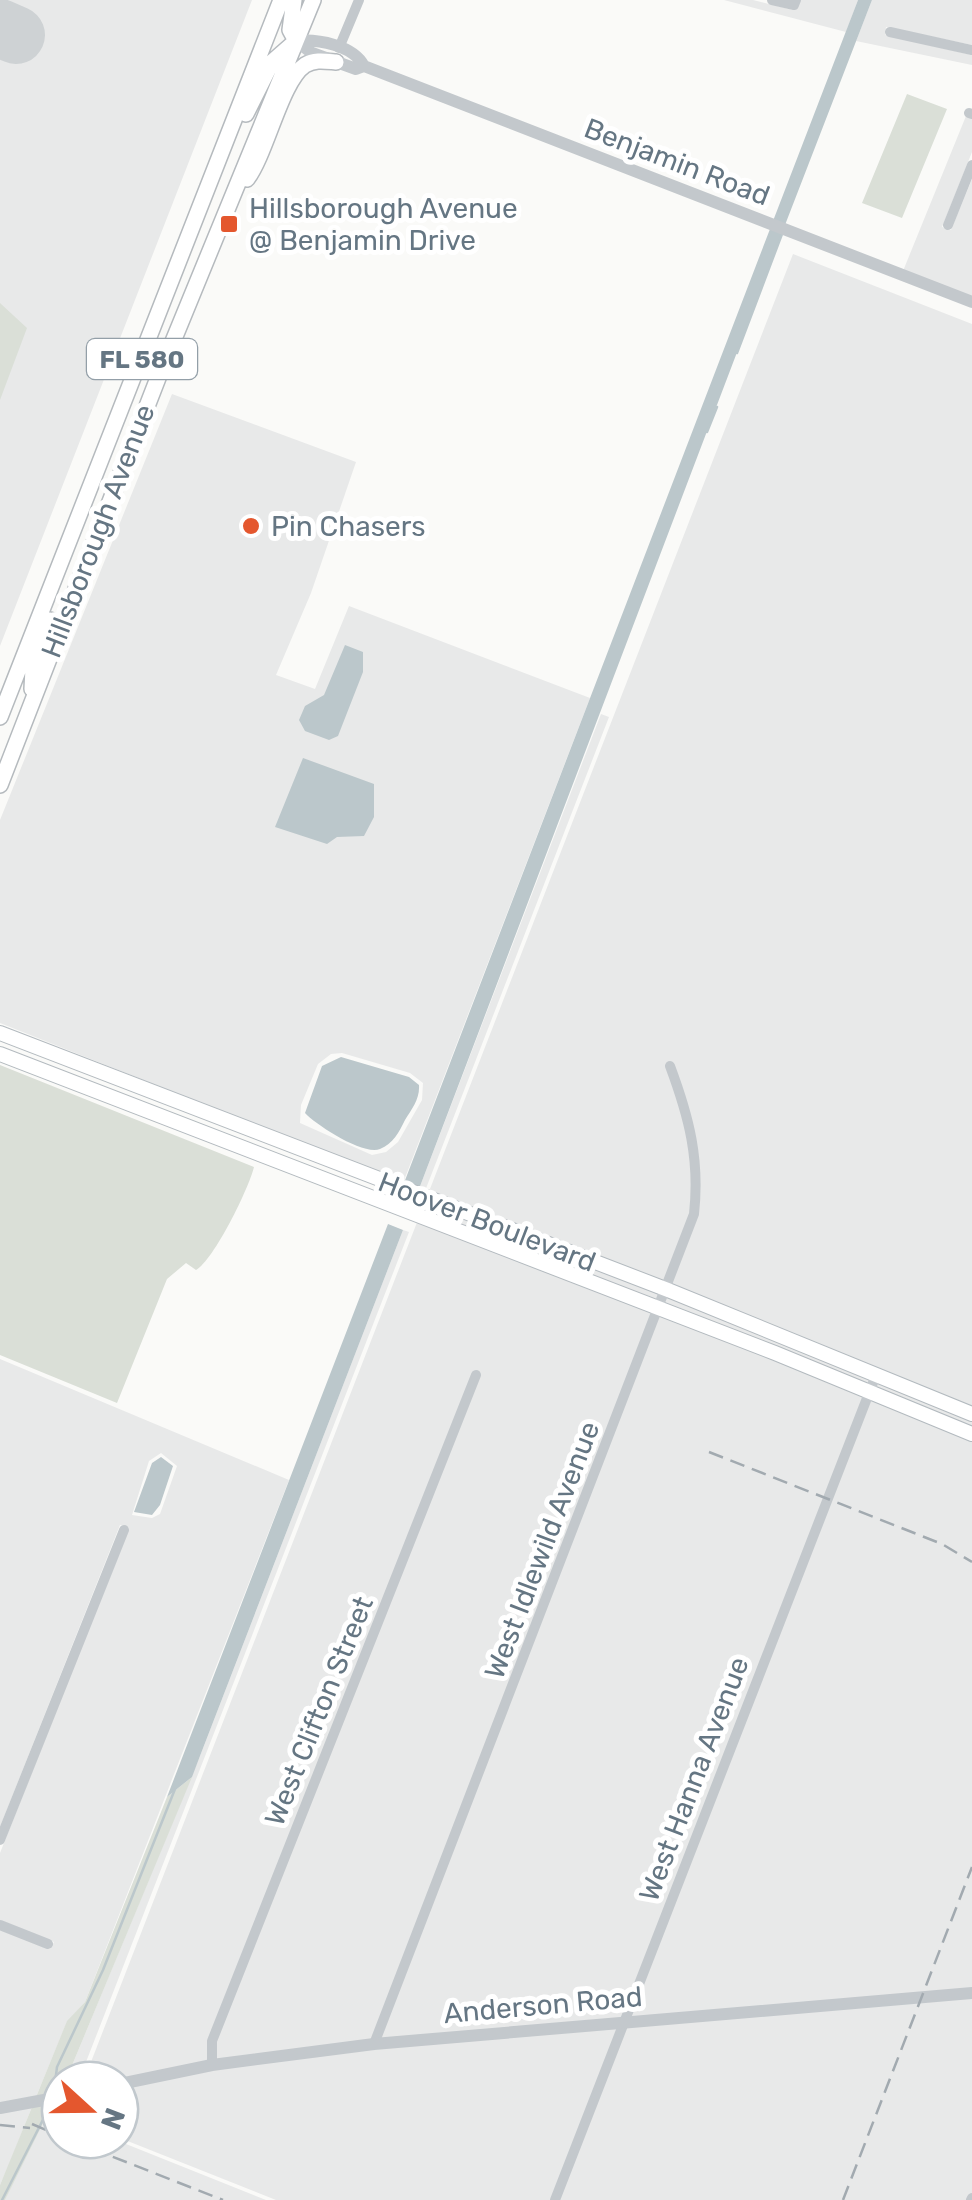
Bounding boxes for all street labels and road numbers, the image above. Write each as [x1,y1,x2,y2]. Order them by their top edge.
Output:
street label: Benjamin Road [580,112,774,212]
road number: FL 580 [87,339,197,379]
street label: Hillsborough Avenue [34,400,162,662]
street label: Hoover Boulevard [374,1165,600,1279]
street label: West Idlewild Avenue [478,1417,606,1683]
street label: West Clifton Street [258,1591,380,1830]
street label: West Hanna Avenue [632,1652,756,1906]
street label: Anderson Road [442,1980,644,2030]

